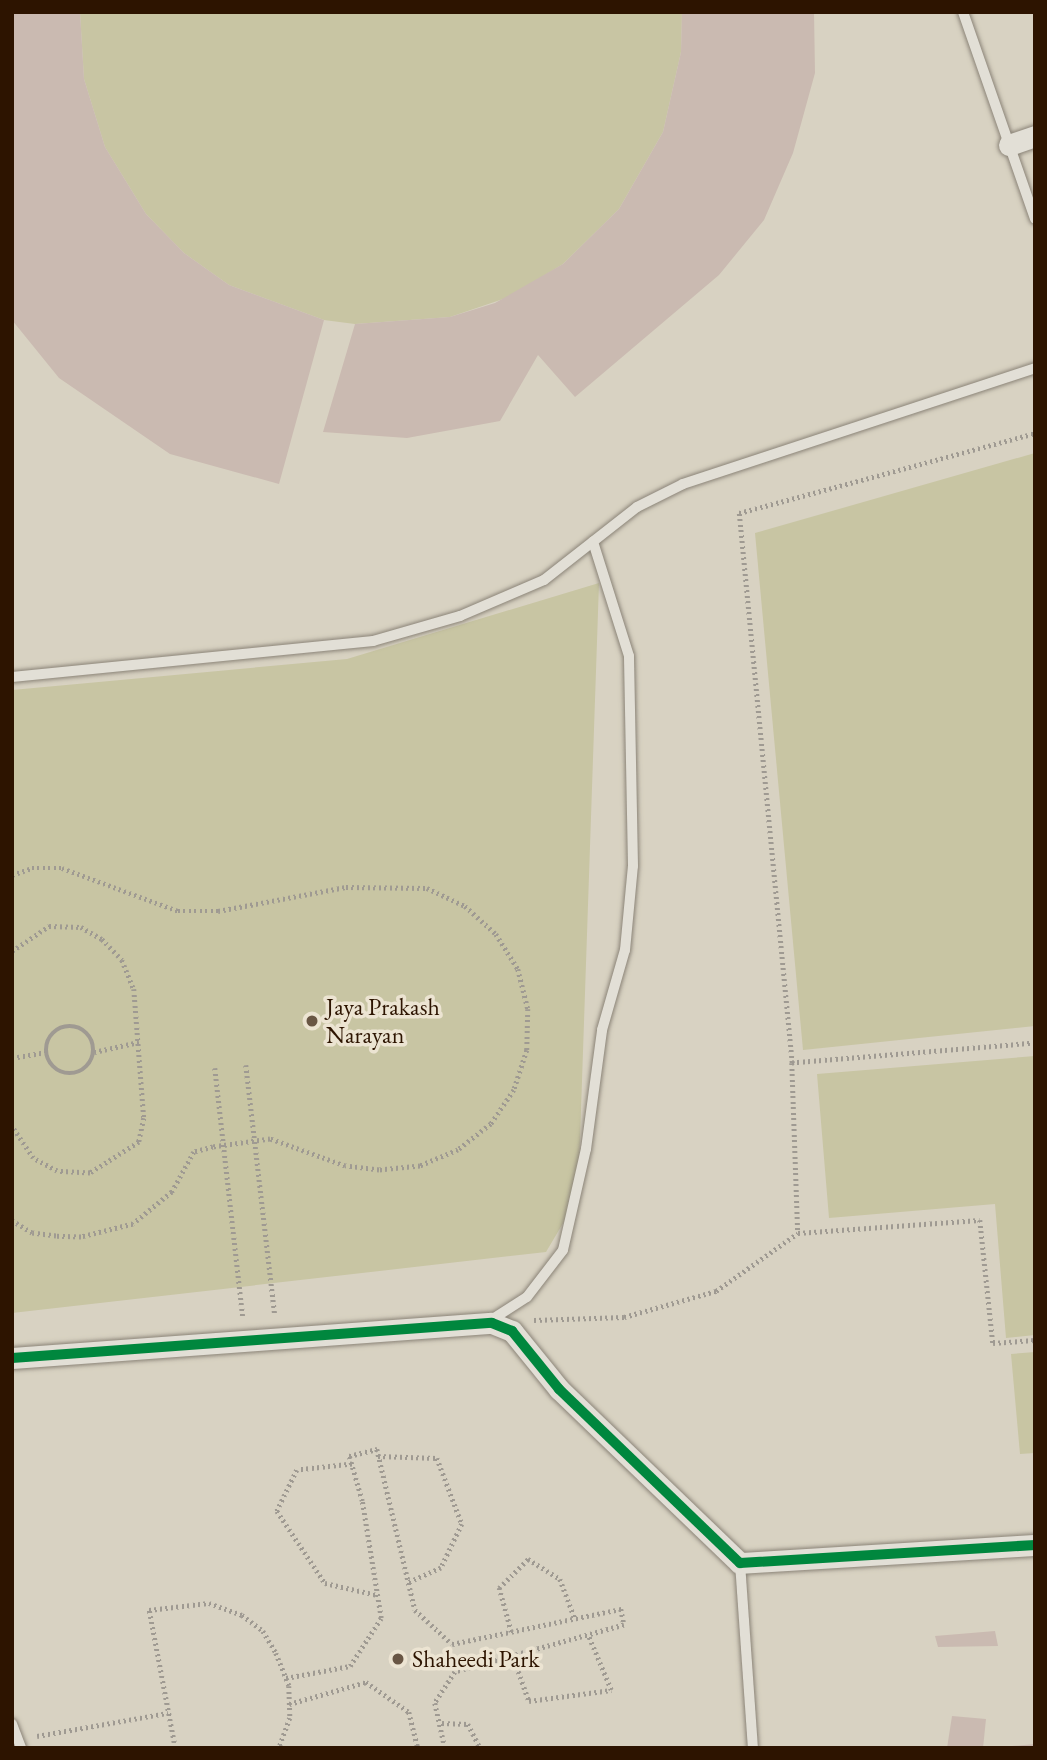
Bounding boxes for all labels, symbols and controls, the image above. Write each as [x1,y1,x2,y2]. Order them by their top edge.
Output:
place label: Jaya Prakash Narayan [326,993,440,1049]
marker: Jaya Prakash Narayan [304,1013,320,1029]
place label: Shaheedi Park [412,1645,539,1673]
marker: Shaheedi Park [390,1651,406,1667]

